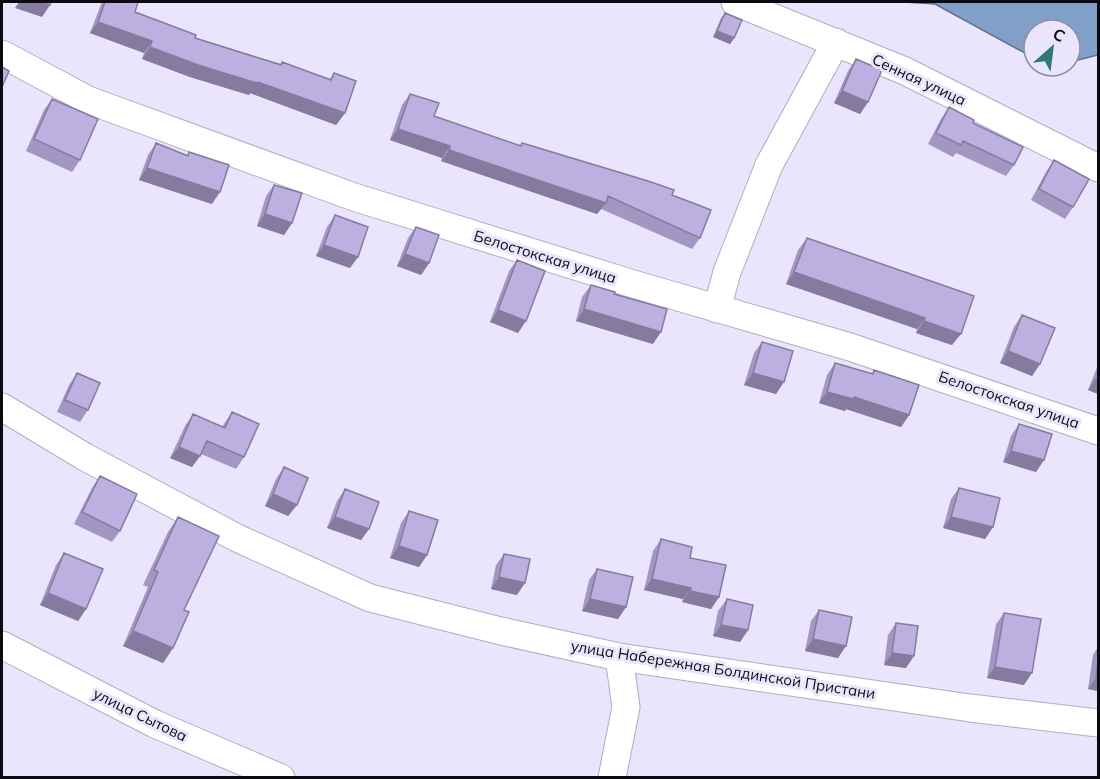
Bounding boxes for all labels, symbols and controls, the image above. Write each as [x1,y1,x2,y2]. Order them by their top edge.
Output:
north arrow [1022,18,1082,78]
text: С [1050,23,1069,46]
street label: Сенная улица [869,50,969,110]
street label: Белостокская улица [472,226,619,287]
street label: Белостокская улица [936,366,1082,433]
street label: улица Набережная Болдинской Пристани [570,636,877,703]
street label: улица Сытова [90,684,190,745]

